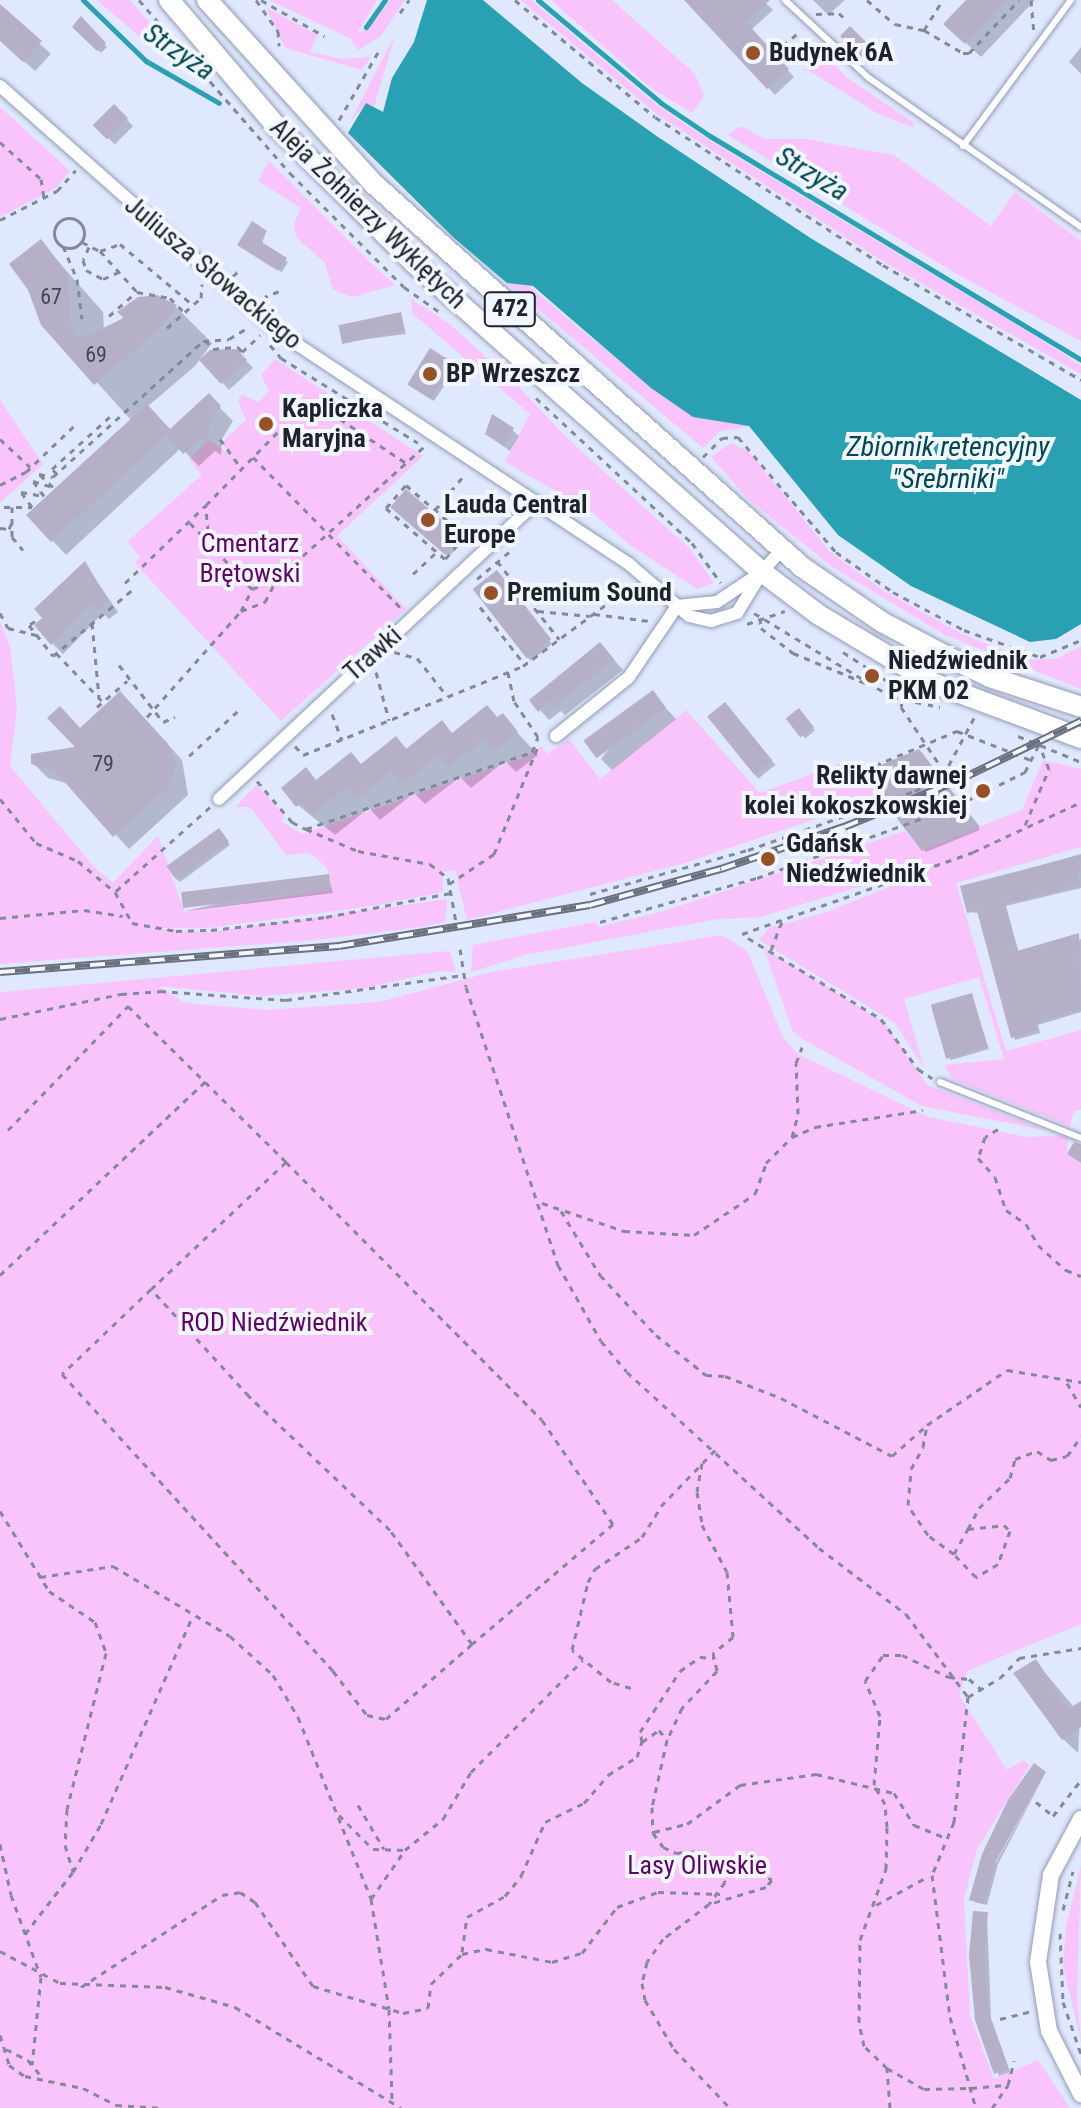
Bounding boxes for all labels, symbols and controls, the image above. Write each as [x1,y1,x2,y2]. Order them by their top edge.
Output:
water label: Strzyża [137,16,221,88]
place label: Budynek 6A [769,37,893,69]
marker: Budynek 6A [744,44,762,62]
street label: Aleja Żołnierzy Wyklętych [263,112,473,316]
water label: Strzyża [770,139,854,209]
street label: Juliusza Słowackiego [118,190,308,356]
house number: 67 [40,284,62,310]
road number: 472 [482,289,538,329]
house number: 69 [85,342,107,368]
place label: BP Wrzeszcz [446,358,580,390]
marker: BP Wrzeszcz [421,365,439,383]
place label: Kapliczka Maryjna [282,393,383,454]
marker: Kapliczka Maryjna [257,415,275,433]
water label: Zbiornik retencyjny "Srebrniki" [847,430,1049,496]
place label: Lauda Central Europe [444,489,588,550]
marker: Lauda Central Europe [419,511,437,529]
park label: Cmentarz Brętowski [200,528,300,590]
place label: Premium Sound [507,577,672,609]
marker: Premium Sound [482,584,500,602]
street label: Trawki [338,620,408,688]
place label: Niedźwiednik PKM 02 [888,645,1028,706]
marker: Niedźwiednik PKM 02 [863,667,881,685]
house number: 79 [92,751,114,777]
place label: Relikty dawnej kolei kokoszkowskiej [744,760,967,822]
marker: Relikty dawnej kolei kokoszkowskiej [974,782,992,800]
place label: Gdańsk Niedźwiednik [786,828,926,890]
marker: Gdańsk Niedźwiednik [757,848,779,870]
park label: ROD Niedźwiednik [180,1307,368,1339]
park label: Lasy Oliwskie [627,1850,767,1882]

